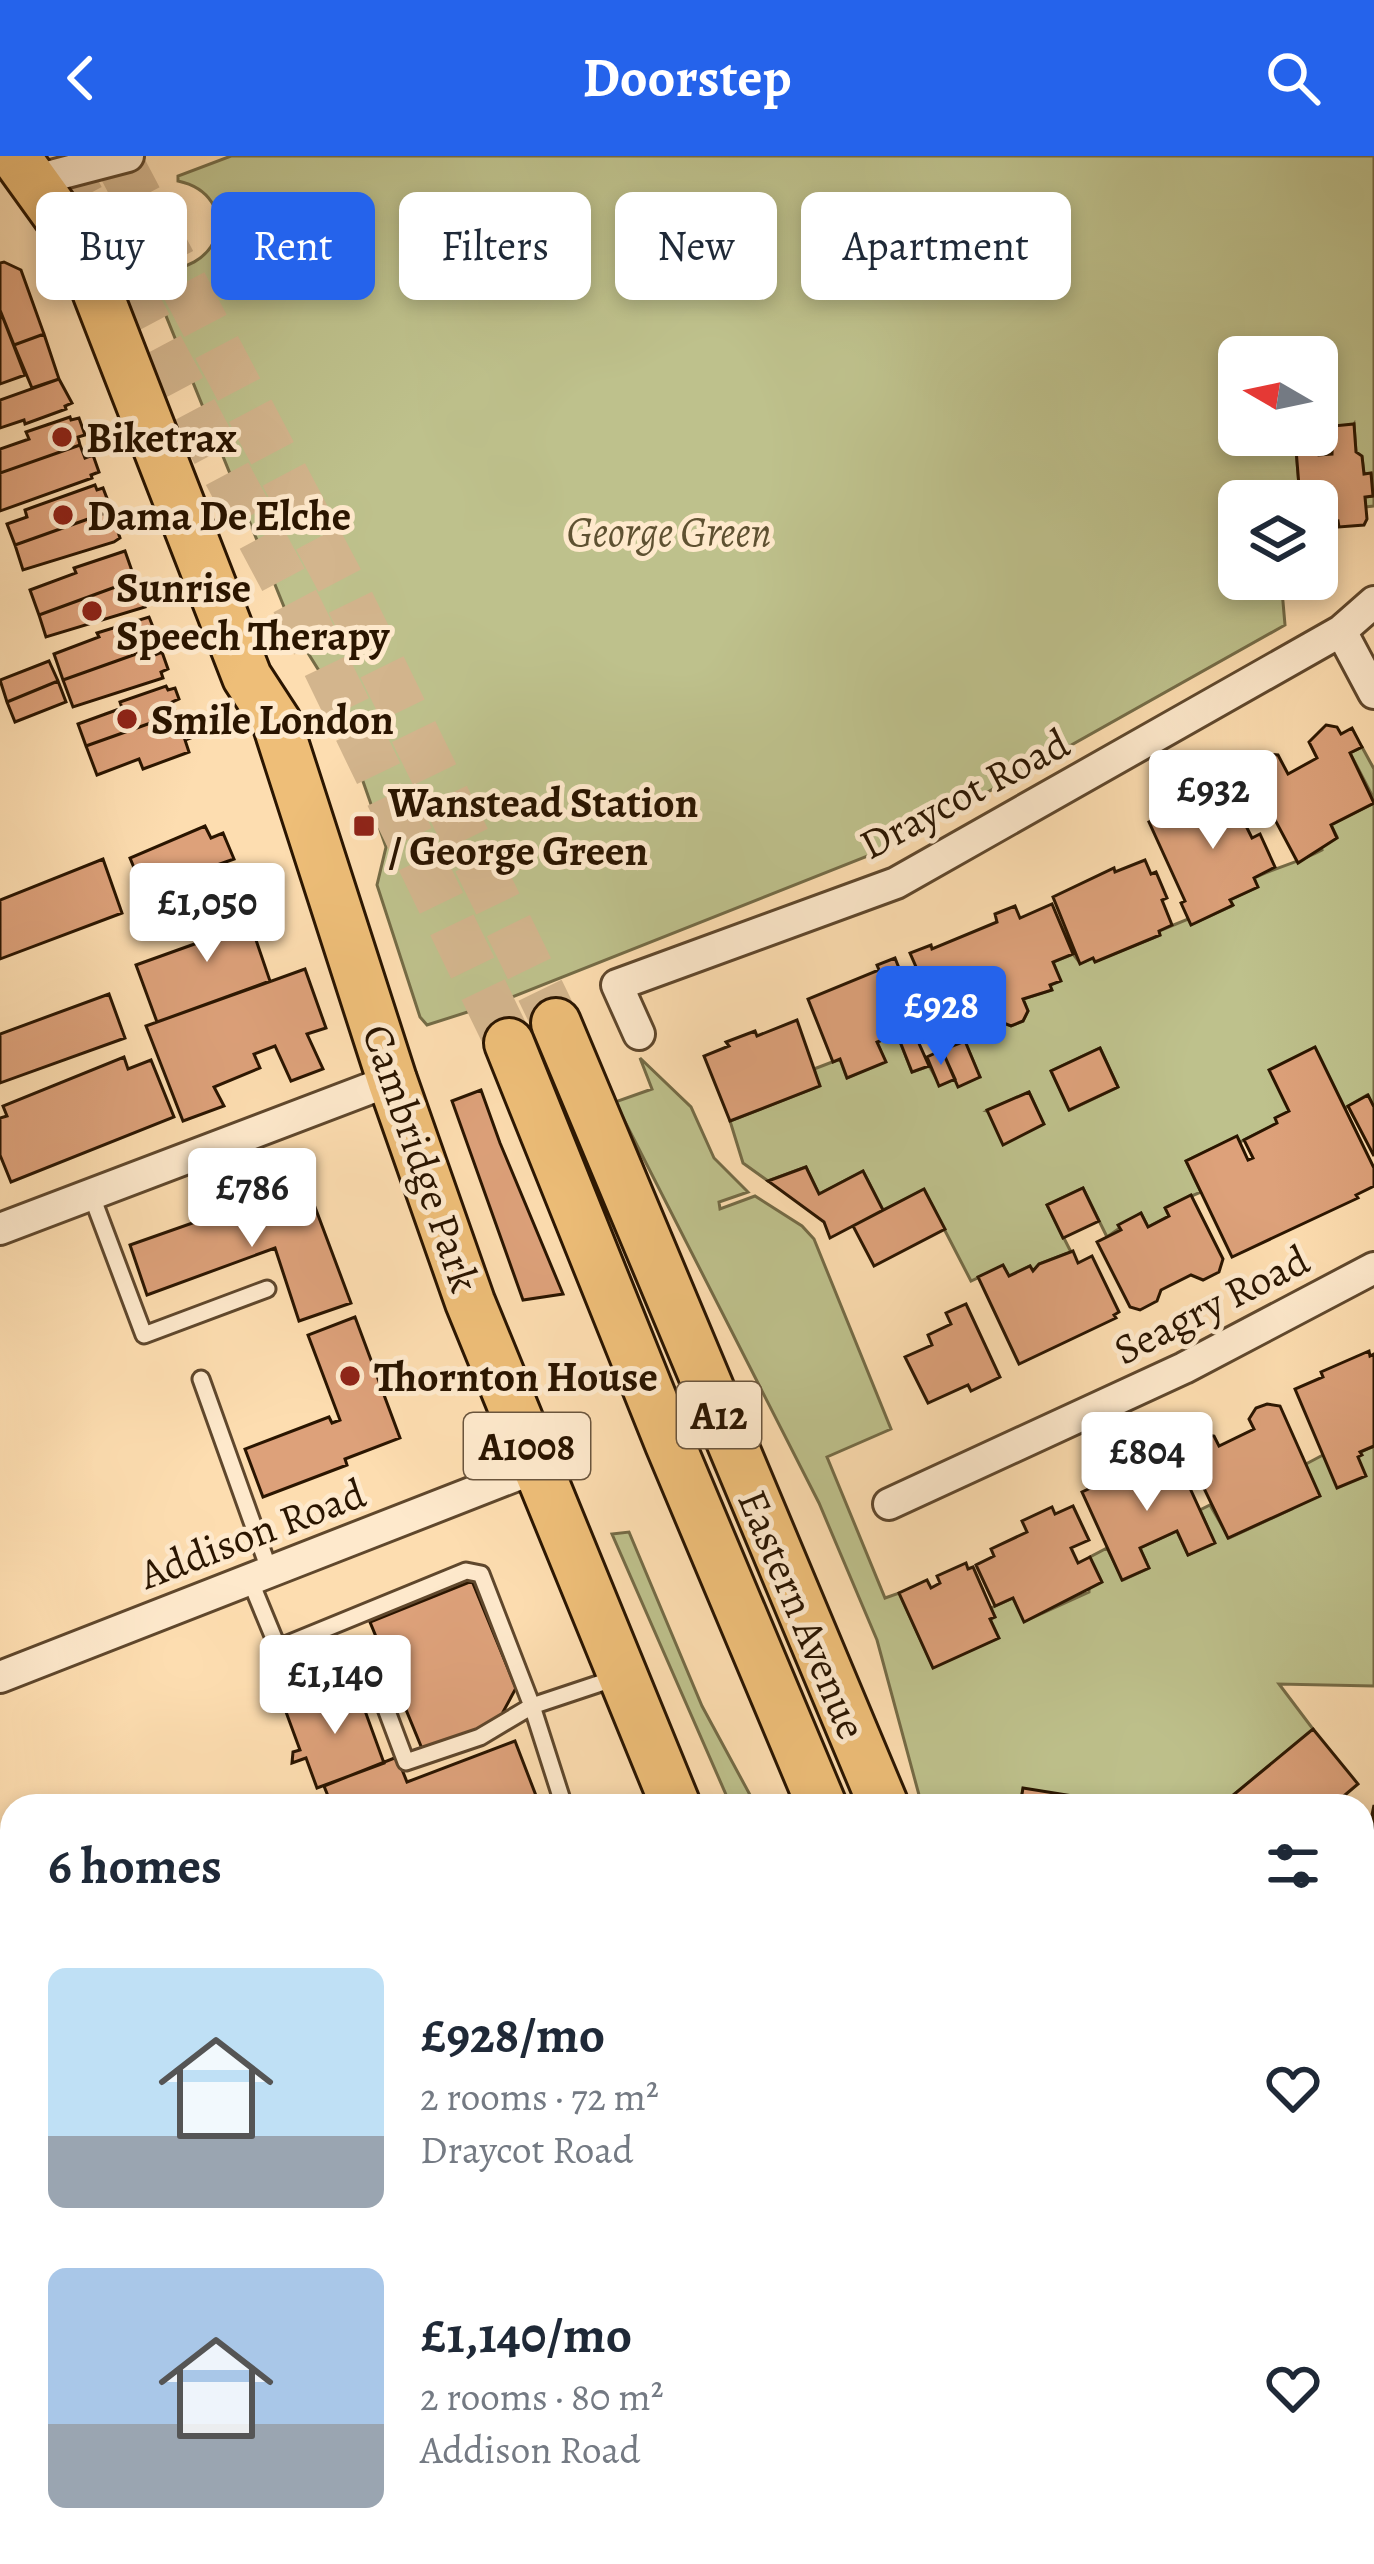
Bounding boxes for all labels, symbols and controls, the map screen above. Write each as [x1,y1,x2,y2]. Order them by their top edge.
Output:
text: Doorstep [582,41,792,115]
icon: back [48,45,114,111]
icon: search [1260,45,1326,111]
chip: Buy [36,192,187,300]
chip: Rent [211,192,375,300]
chip: Filters [399,192,591,300]
chip: New [615,192,777,300]
chip: Apartment [801,192,1071,300]
north arrow [1218,336,1338,456]
map controls [1218,336,1338,600]
place label: Biketrax [86,409,237,466]
marker: Biketrax [49,424,75,450]
button: layers [1218,480,1338,600]
place label: Dama De Elche [87,487,351,544]
marker: Dama De Elche [50,502,76,528]
park label: George Green [567,503,771,560]
place label: Sunrise Speech Therapy [116,559,391,664]
marker: Sunrise Speech Therapy [79,598,105,624]
place label: Smile London [151,691,394,748]
marker: Smile London [114,706,140,732]
street label: Draycot Road [849,714,1079,873]
pin: £932 [1142,750,1284,852]
text: £932 [1176,762,1250,815]
place label: Wanstead Station / George Green [387,774,698,879]
marker: Wanstead Station / George Green [351,813,377,839]
pin: £1,050 [109,863,305,965]
text: £1,050 [157,875,257,928]
pin: £928 [870,966,1012,1068]
text: £928 [903,978,979,1031]
street label: Cambridge Park [349,1017,494,1300]
pin: £786 [181,1148,323,1250]
text: £786 [215,1160,289,1213]
street label: Seagry Road [1104,1231,1319,1378]
place label: Thornton House [374,1348,658,1405]
marker: Thornton House [337,1363,363,1389]
road number: A12 [677,1382,761,1448]
pin: £804 [1076,1412,1218,1514]
road number: A1008 [464,1413,590,1479]
text: £804 [1109,1424,1185,1477]
street label: Addison Road [130,1464,374,1603]
street label: Eastern Avenue [724,1481,881,1748]
pin: £1,140 [237,1635,433,1737]
text: £1,140 [287,1647,383,1700]
text: 6 homes [48,1831,222,1901]
icon: filters [1260,1833,1326,1899]
text: £928/mo [420,2000,605,2070]
icon: home [144,2016,288,2160]
icon: heart [1260,2055,1326,2121]
text: 2 rooms · 72 m² [420,2070,659,2123]
text: Draycot Road [420,2123,633,2176]
text: £1,140/mo [420,2300,632,2370]
icon: home [144,2316,288,2460]
icon: heart [1260,2355,1326,2421]
text: 2 rooms · 80 m² [420,2370,664,2423]
text: Addison Road [420,2423,640,2476]

